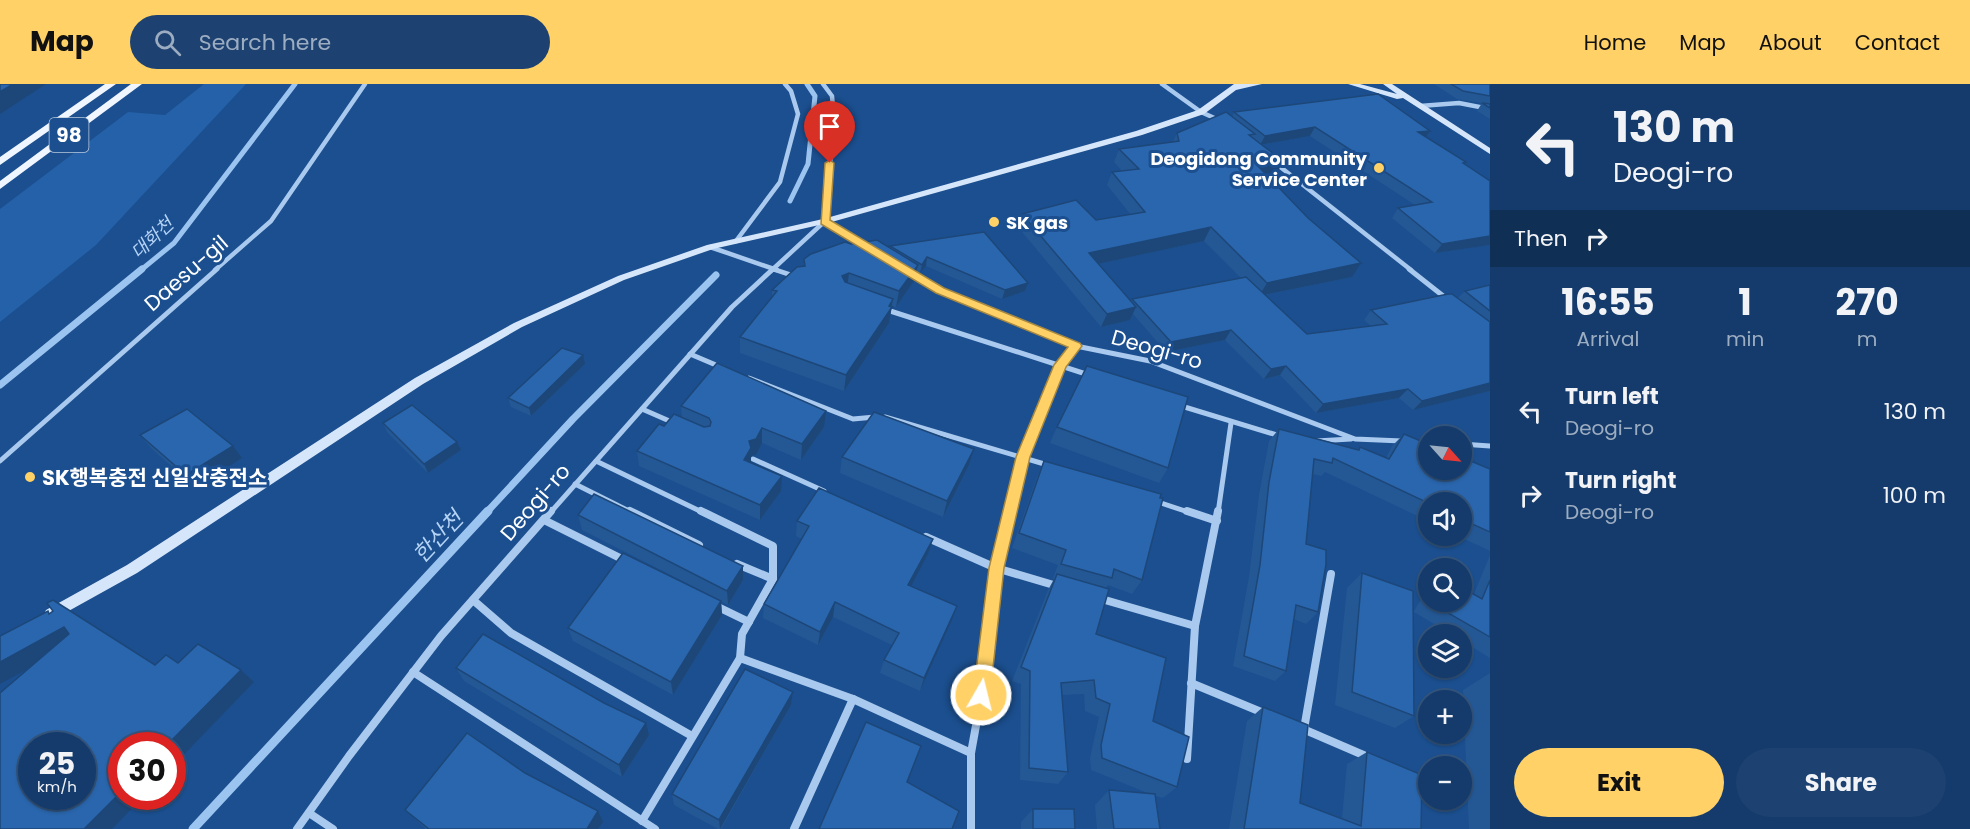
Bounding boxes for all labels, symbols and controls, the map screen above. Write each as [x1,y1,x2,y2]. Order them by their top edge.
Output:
search box [130,15,550,69]
text: Map [30,22,94,61]
icon: search [151,26,184,59]
text: Search here [199,27,331,58]
text: Home [1584,28,1646,57]
text: Map [1679,28,1726,57]
text: About [1759,28,1822,57]
text: Contact [1855,28,1940,57]
text: 130 m [1613,98,1735,157]
pin [804,101,855,163]
icon: left [1514,108,1592,186]
icon: arrive [813,110,846,143]
road number: 98 [50,118,88,152]
place label: Deogidong Community Service Center [1150,146,1368,192]
text: Deogi-ro [1613,154,1733,191]
marker: Deogidong Community Service Center [1372,161,1386,175]
water label: 대화천 [125,210,180,264]
place label: SK gas [1006,210,1068,235]
marker: SK gas [987,215,1001,229]
icon: right [1580,222,1613,255]
text: Then [1514,223,1568,254]
street label: Daesu-gil [138,228,234,318]
text: 16:55 [1561,277,1655,328]
text: 1 [1738,277,1752,328]
text: 270 [1835,277,1899,328]
street label: Deogi-ro [1108,322,1206,376]
text: Arrival [1576,325,1639,353]
text: min [1726,325,1764,353]
text: m [1857,325,1877,353]
text: Turn left [1565,381,1659,412]
icon: left [1514,395,1547,428]
text: 130 m [1884,396,1946,427]
text: Deogi-ro [1565,414,1654,442]
north arrow [1418,426,1472,480]
map controls [1418,426,1472,810]
street label: Deogi-ro [493,457,577,547]
place label: SK행복충전 신일산충전소 [42,463,267,492]
text: Turn right [1565,465,1676,496]
marker: SK행복충전 신일산충전소 [23,470,37,484]
icon: right [1514,479,1547,512]
text: 100 m [1883,480,1946,511]
button: sound [1418,492,1472,546]
text: Deogi-ro [1565,498,1654,526]
water label: 한산천 [406,502,472,570]
button: search [1418,558,1472,612]
button: layers [1418,624,1472,678]
position arrow [949,663,1013,727]
button: + [1418,690,1472,744]
speed limit sign: 30 [108,732,186,810]
text: 25 [39,742,75,785]
button: Exit [1514,748,1724,817]
button: Share [1736,748,1946,817]
button: − [1418,756,1472,810]
text: km/h [37,776,77,797]

